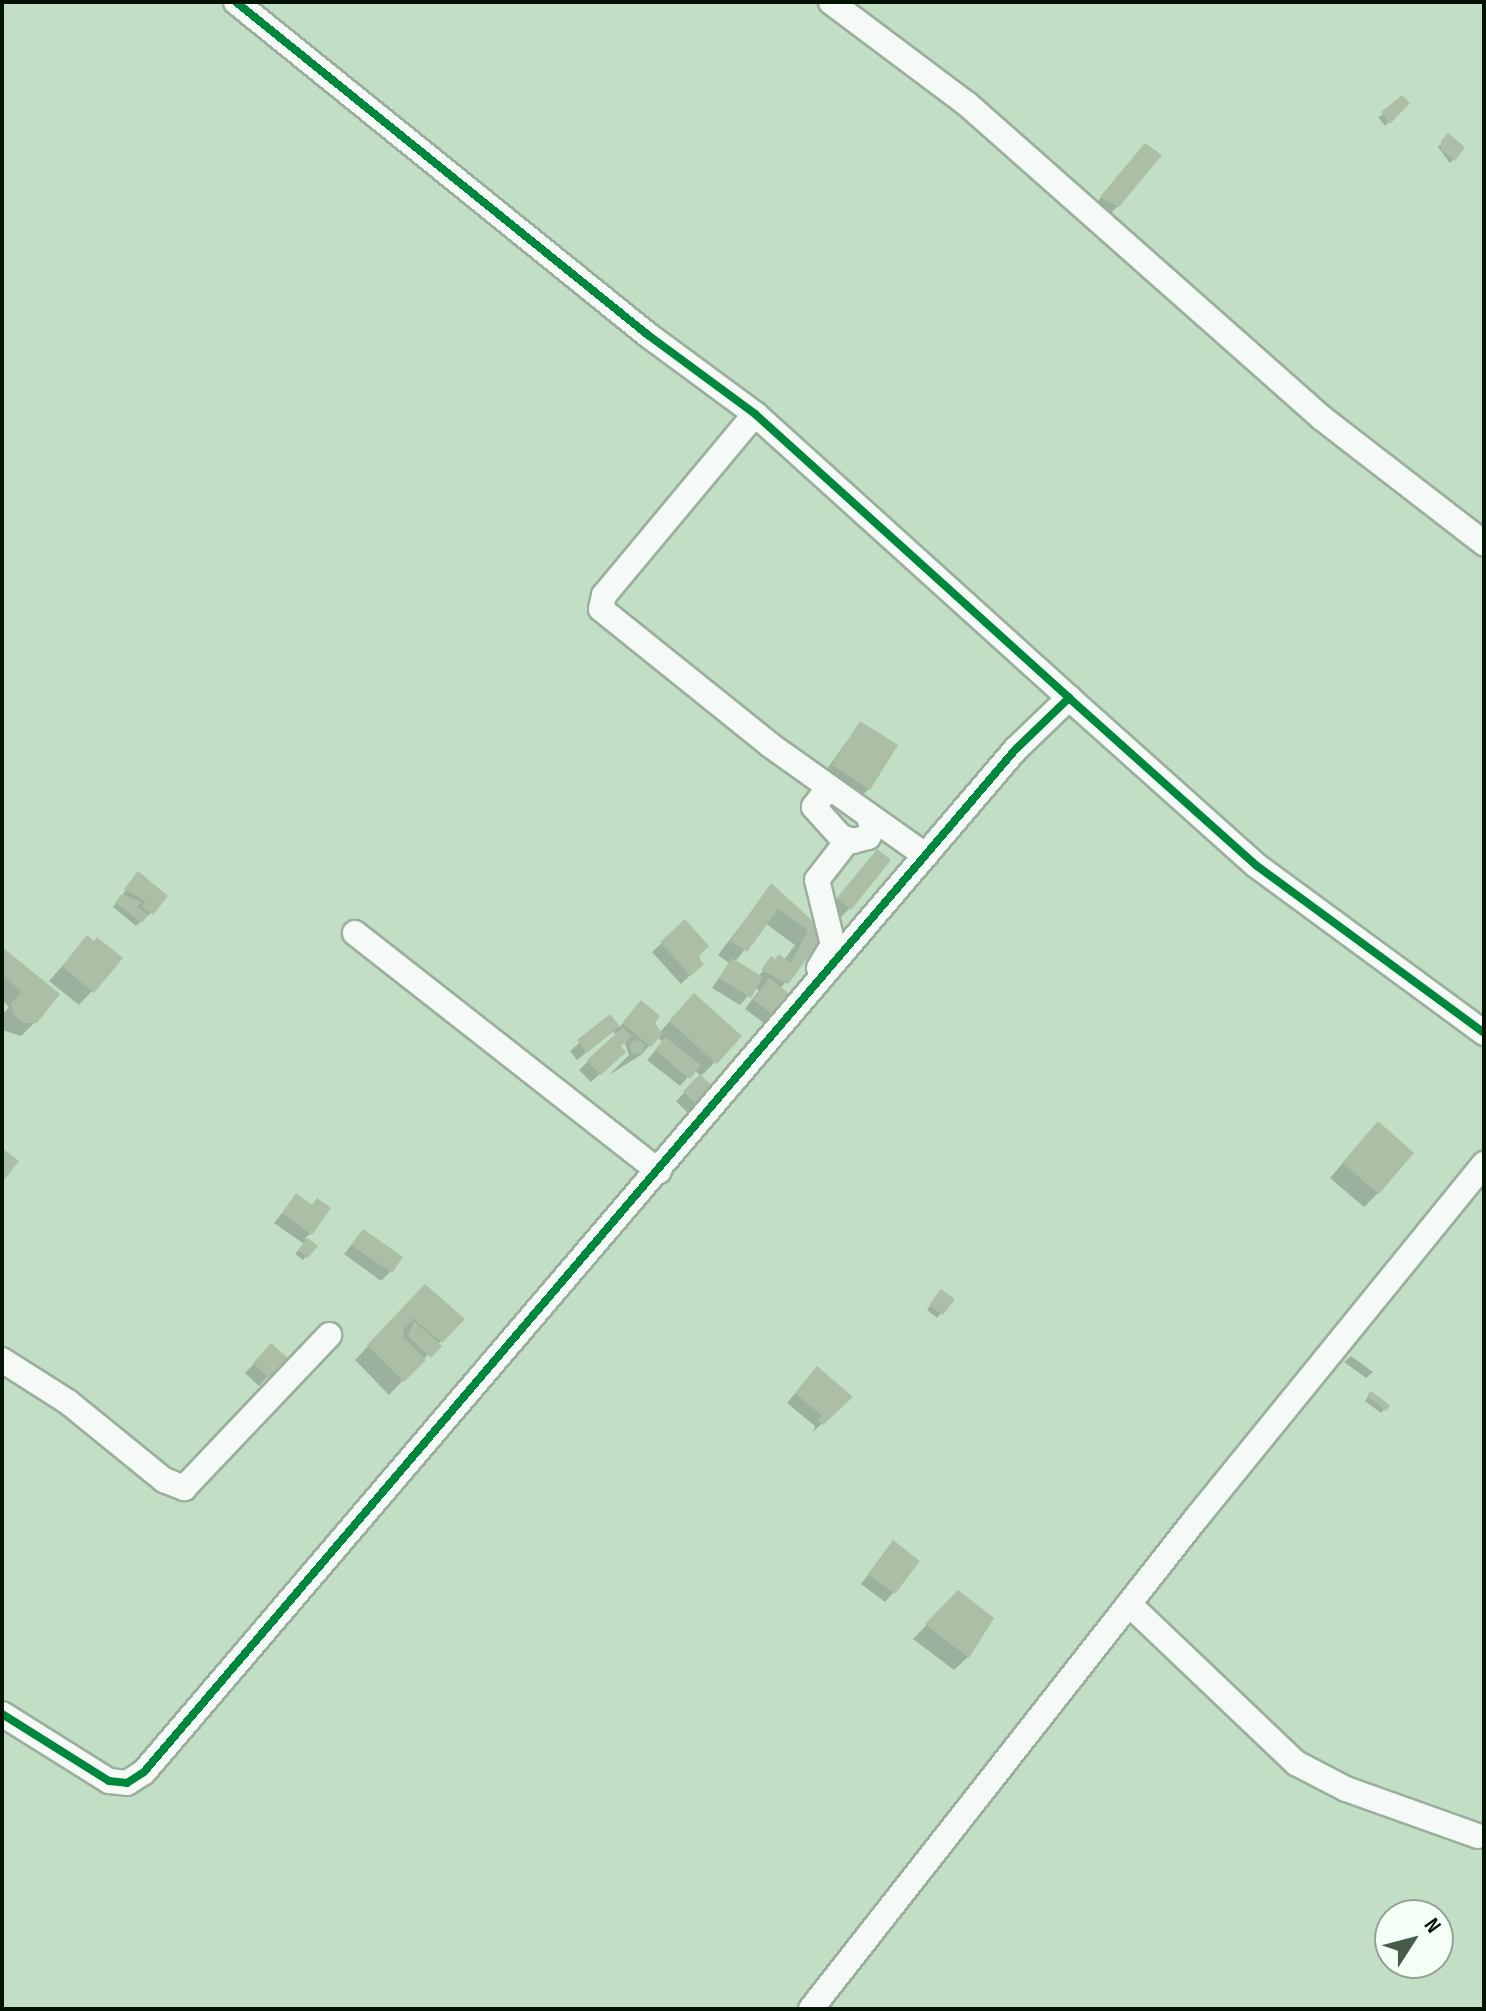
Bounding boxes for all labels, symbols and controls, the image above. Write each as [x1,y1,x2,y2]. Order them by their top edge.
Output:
north arrow [1374,1899,1454,1979]
text: N [1418,1913,1447,1938]

